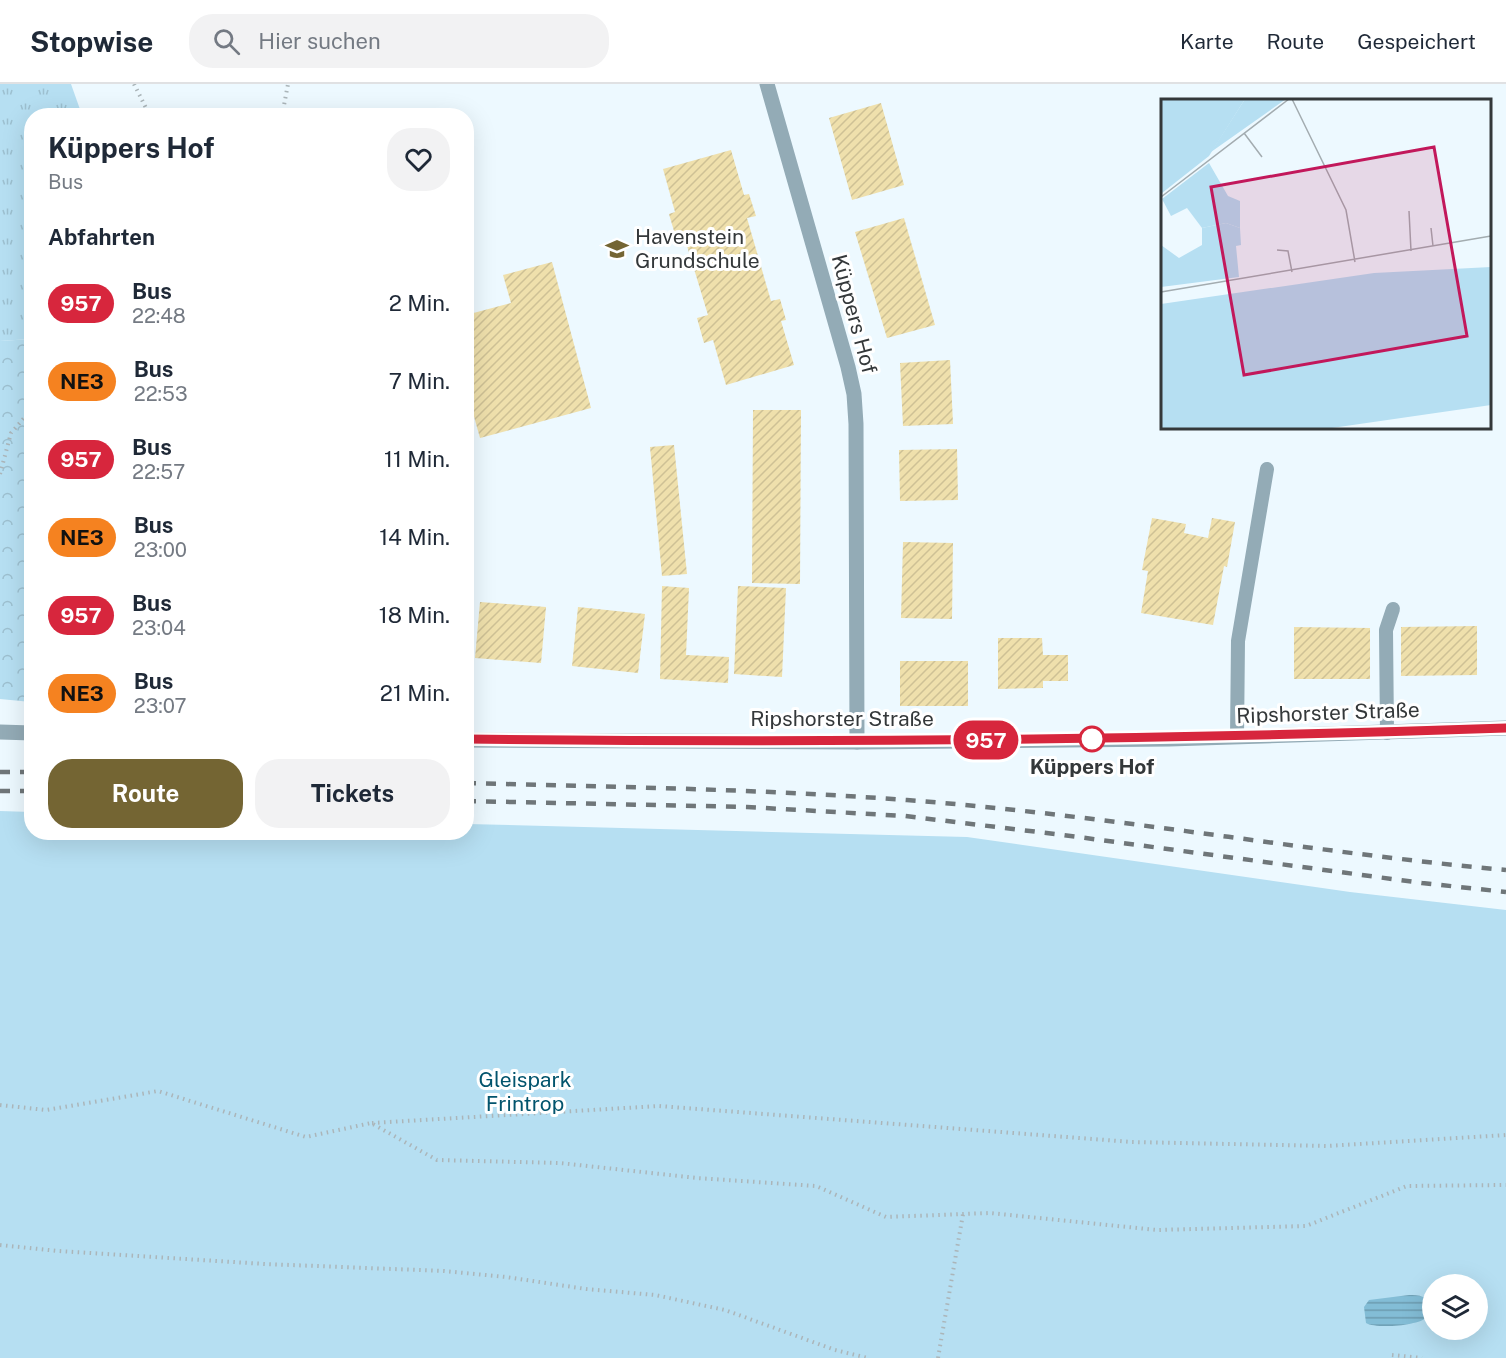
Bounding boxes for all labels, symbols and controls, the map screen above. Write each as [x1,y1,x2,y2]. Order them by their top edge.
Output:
search box [189,14,609,68]
text: Stopwise [30,25,153,58]
icon: search [210,25,243,58]
text: Hier suchen [258,28,381,54]
text: Karte [1180,29,1234,54]
text: Route [1267,29,1324,54]
text: Gespeichert [1357,29,1476,54]
inset map [1161,99,1491,429]
button: heart [387,128,450,191]
text: Küppers Hof [48,131,214,164]
text: Bus [48,170,83,194]
text: Abfahrten [48,224,155,250]
place label: Havenstein Grundschule [635,224,760,273]
school or university icon: Havenstein Grundschule [604,236,630,262]
street label: Küppers Hof [827,251,882,376]
text: Bus [132,278,172,304]
text: 2 Min. [389,290,450,316]
text: 957 [60,291,102,316]
text: 22:48 [132,304,186,328]
text: Bus [134,356,173,382]
text: 7 Min. [389,368,450,394]
text: NE3 [60,369,104,394]
text: 22:53 [134,382,187,406]
text: Bus [132,434,172,460]
text: 11 Min. [384,446,450,472]
text: 957 [60,447,102,472]
text: 22:57 [132,460,185,484]
text: Bus [134,512,173,538]
text: 14 Min. [379,524,450,550]
text: NE3 [60,525,104,550]
text: 23:00 [134,538,187,562]
text: Bus [132,590,172,616]
text: 18 Min. [379,602,450,628]
text: 957 [60,603,102,628]
text: 23:04 [132,616,186,640]
text: Bus [134,668,173,694]
text: 21 Min. [380,680,450,706]
text: NE3 [60,681,104,706]
text: 23:07 [134,694,187,718]
street label: Ripshorster Straße [1236,697,1420,728]
street label: Ripshorster Straße [750,706,934,731]
line badge: 957 [952,720,1020,760]
marker: Küppers Hof [1079,726,1105,752]
text: 957 [965,728,1007,753]
place label: Küppers Hof [1030,754,1154,779]
button: Route [48,759,243,828]
button: Tickets [255,759,450,828]
park label: Gleispark Frintrop [479,1067,572,1116]
map controls [1422,1274,1488,1340]
button: layers [1422,1274,1488,1340]

